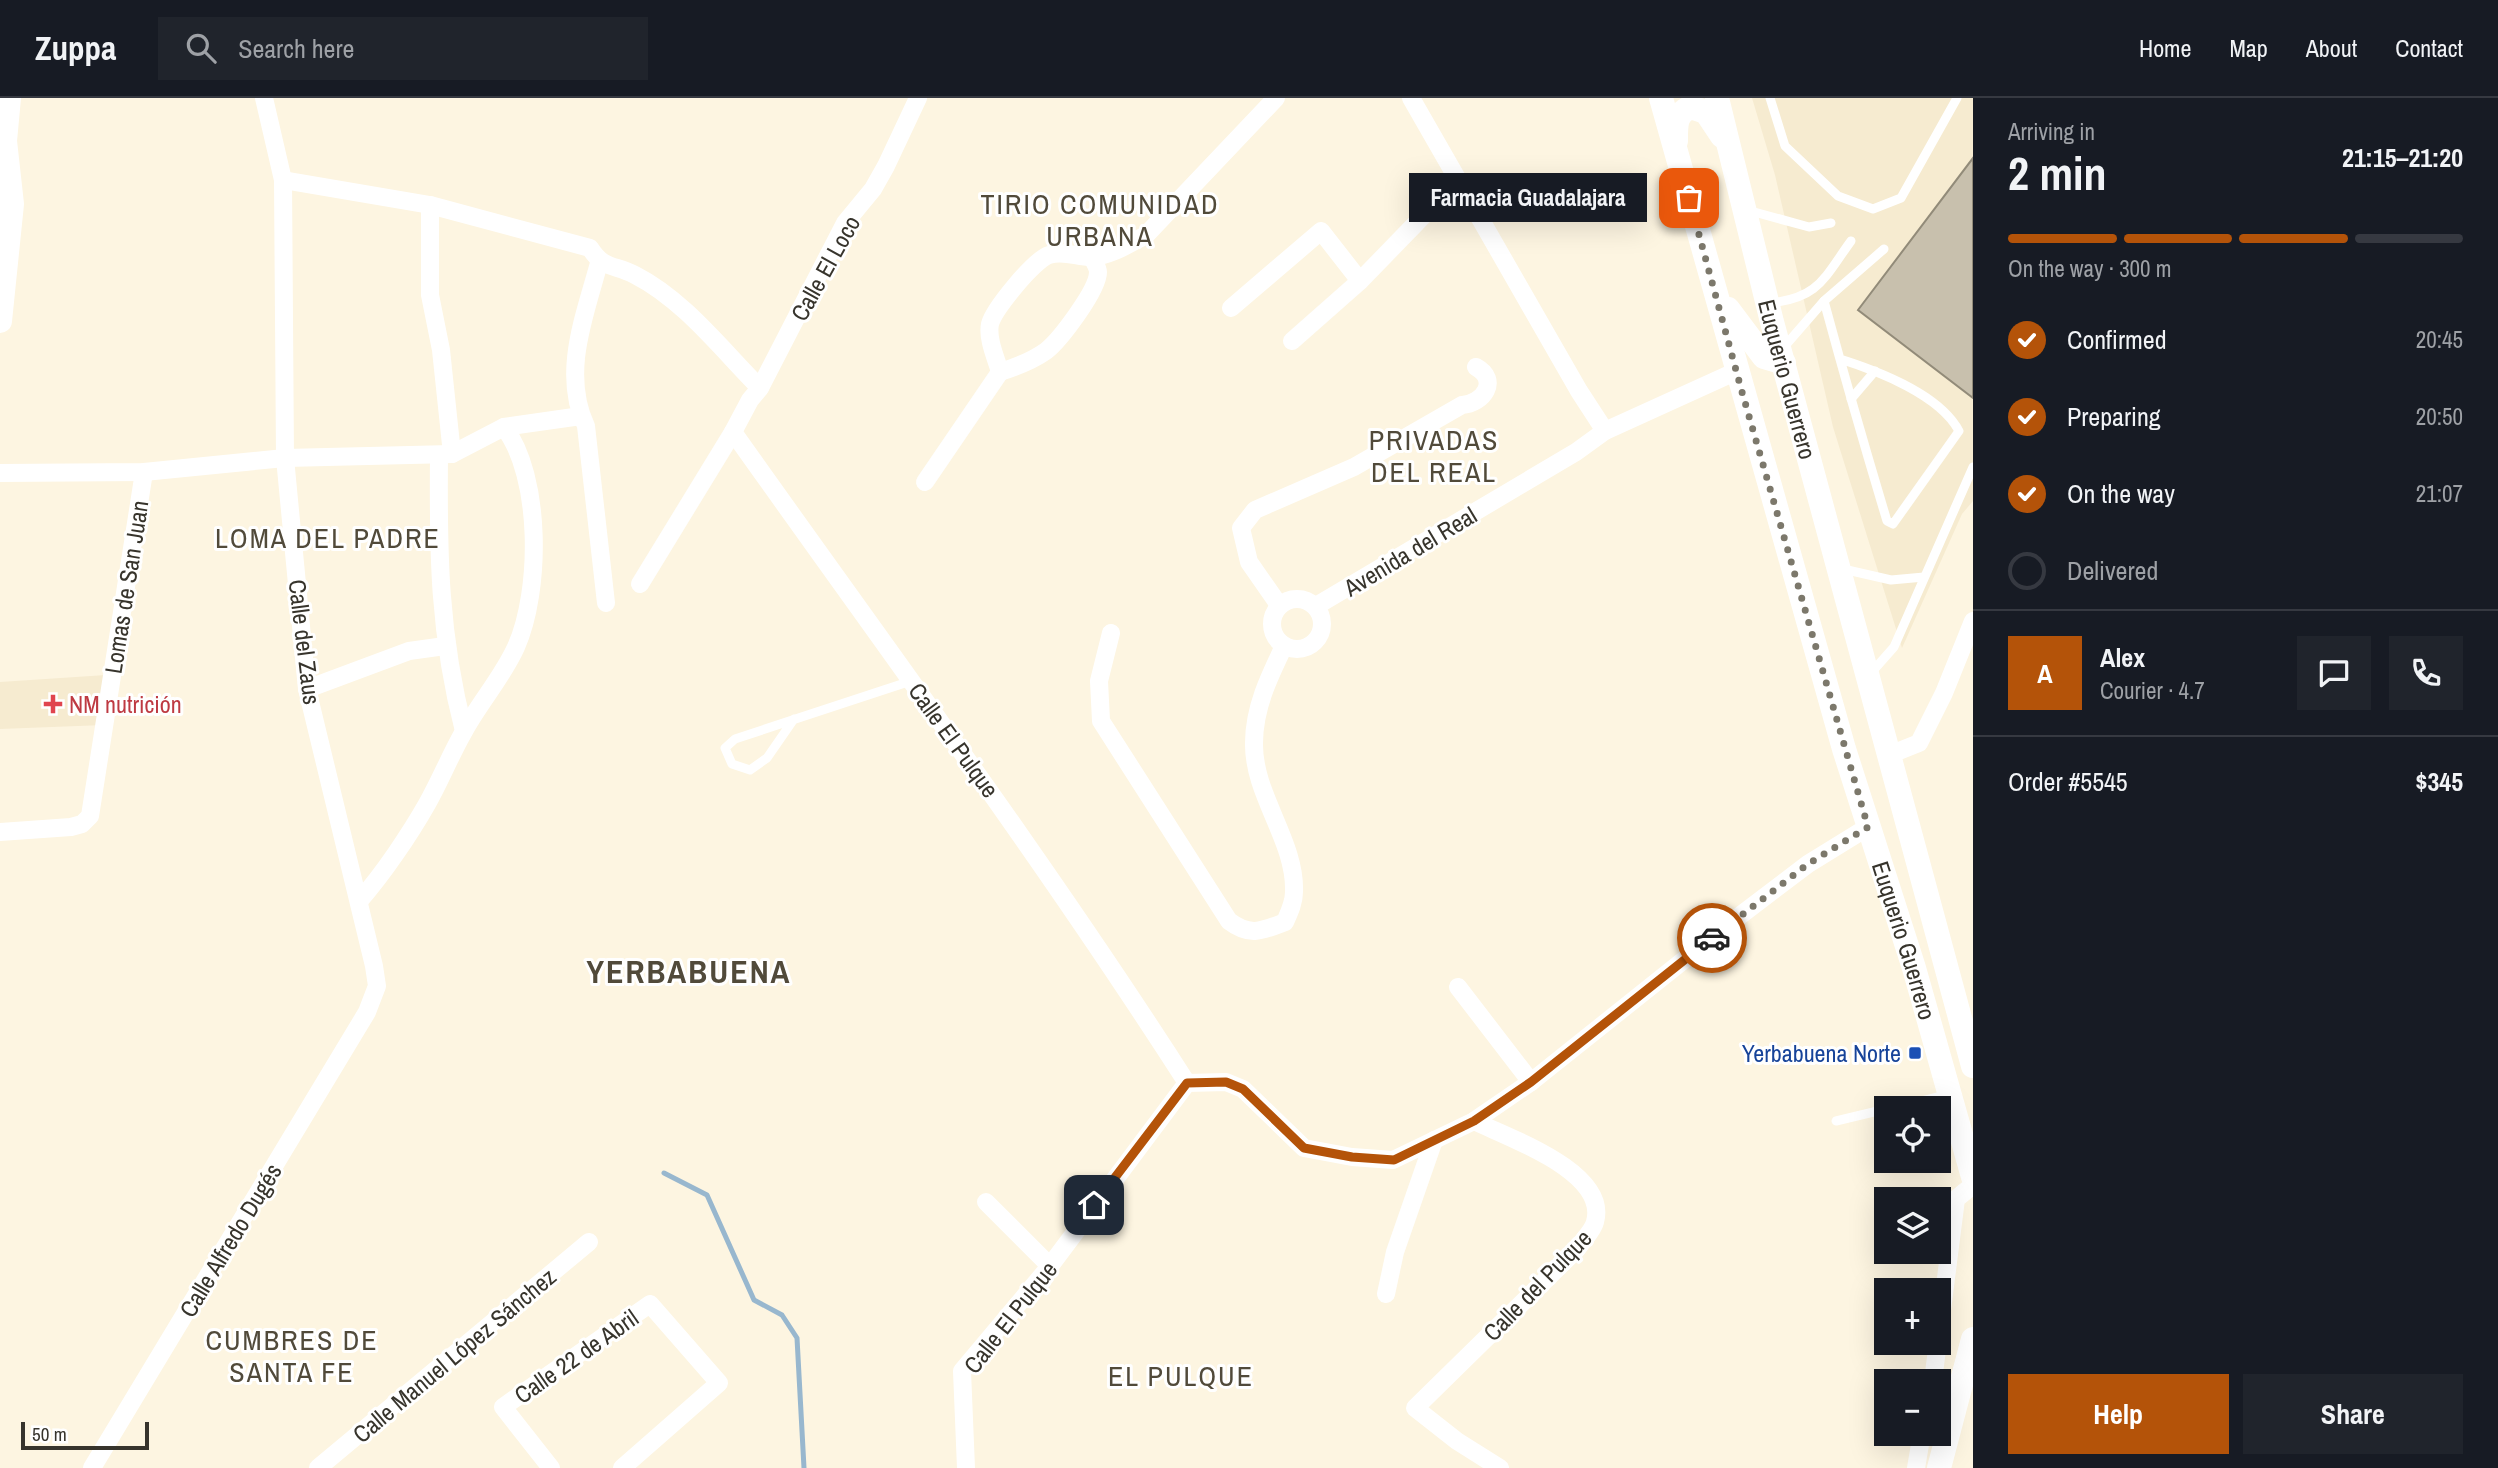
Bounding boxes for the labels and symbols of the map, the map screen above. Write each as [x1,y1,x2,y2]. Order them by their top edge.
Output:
pin [1659,168,1719,228]
callout: Farmacia Guadalajara [1409,174,1647,222]
district label: TIRIO COMUNIDAD URBANA [980,185,1220,255]
street label: Calle El Loco [783,210,867,326]
street label: Euquerio Guerrero [1751,296,1824,463]
district label: PRIVADAS DEL REAL [1369,421,1499,491]
street label: Lomas de San Juan [97,498,155,676]
street label: Avenida del Real [1337,499,1482,604]
district label: LOMA DEL PADRE [215,519,441,557]
street label: Calle del Zaus [281,578,329,706]
street label: Calle El Pulque [902,676,1006,804]
place label: NM nutrición [69,688,182,720]
marker: NM nutrición [43,694,63,714]
street label: Euquerio Guerrero [1865,857,1944,1023]
courier [1677,903,1747,973]
district label: YERBABUENA [586,950,792,993]
place label: Yerbabuena Norte [1742,1037,1901,1069]
marker: Yerbabuena Norte [1907,1045,1923,1061]
street label: Calle Alfredo Dugés [171,1157,289,1323]
pin [1064,1175,1124,1235]
street label: Calle del Pulque [1476,1222,1598,1348]
street label: Calle El Pulque [956,1254,1064,1380]
street label: Calle Manuel López Sánchez [346,1260,562,1450]
street label: Calle 22 de Abril [508,1301,644,1411]
district label: CUMBRES DE SANTA FE [205,1321,379,1391]
district label: EL PULQUE [1108,1357,1254,1395]
scale bar [21,1419,149,1451]

